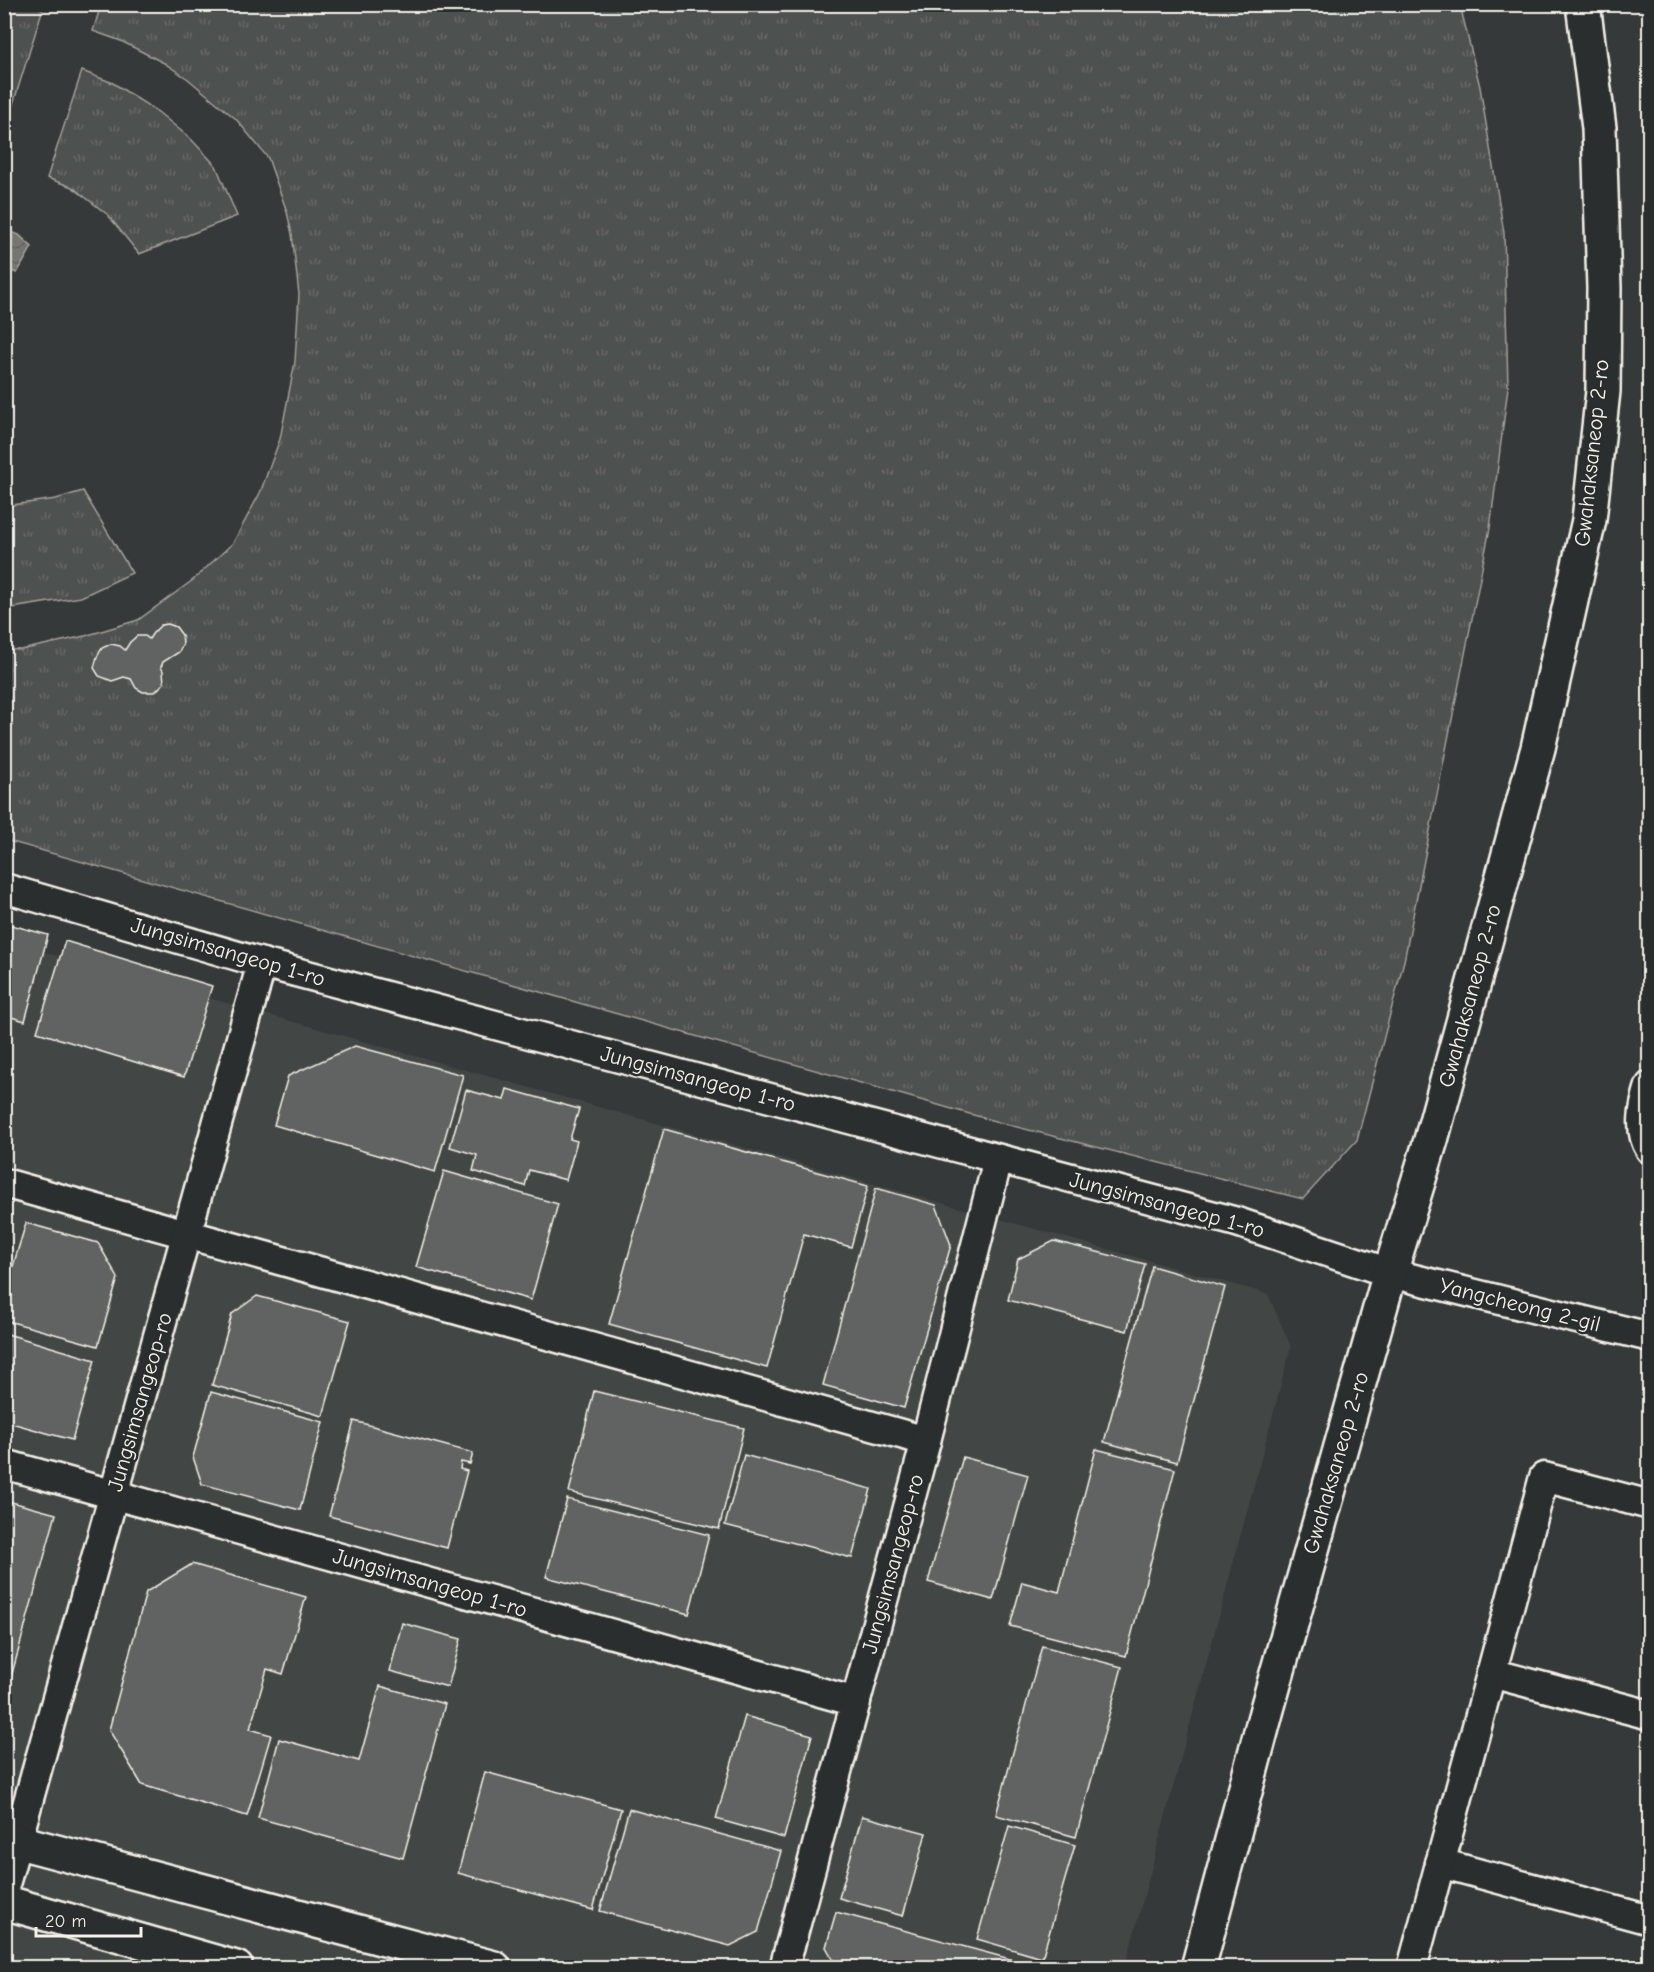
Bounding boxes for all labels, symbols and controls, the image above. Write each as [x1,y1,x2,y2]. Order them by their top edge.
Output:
street label: Gwahaksaneop 2-ro [1569,358,1615,548]
street label: Gwahaksaneop 2-ro [1433,902,1507,1090]
street label: Jungsimsangeop 1-ro [128,912,328,992]
street label: Jungsimsangeop 1-ro [598,1040,798,1118]
street label: Jungsimsangeop 1-ro [1067,1166,1267,1244]
street label: Yangcheong 2-gil [1437,1272,1603,1338]
street label: Jungsimsangeop-ro [102,1310,178,1494]
street label: Gwahaksaneop 2-ro [1298,1369,1374,1557]
street label: Jungsimsangeop-ro [857,1471,929,1657]
street label: Jungsimsangeop 1-ro [330,1543,530,1623]
scale bar [36,1900,141,1938]
text: 20 m [45,1911,86,1932]

